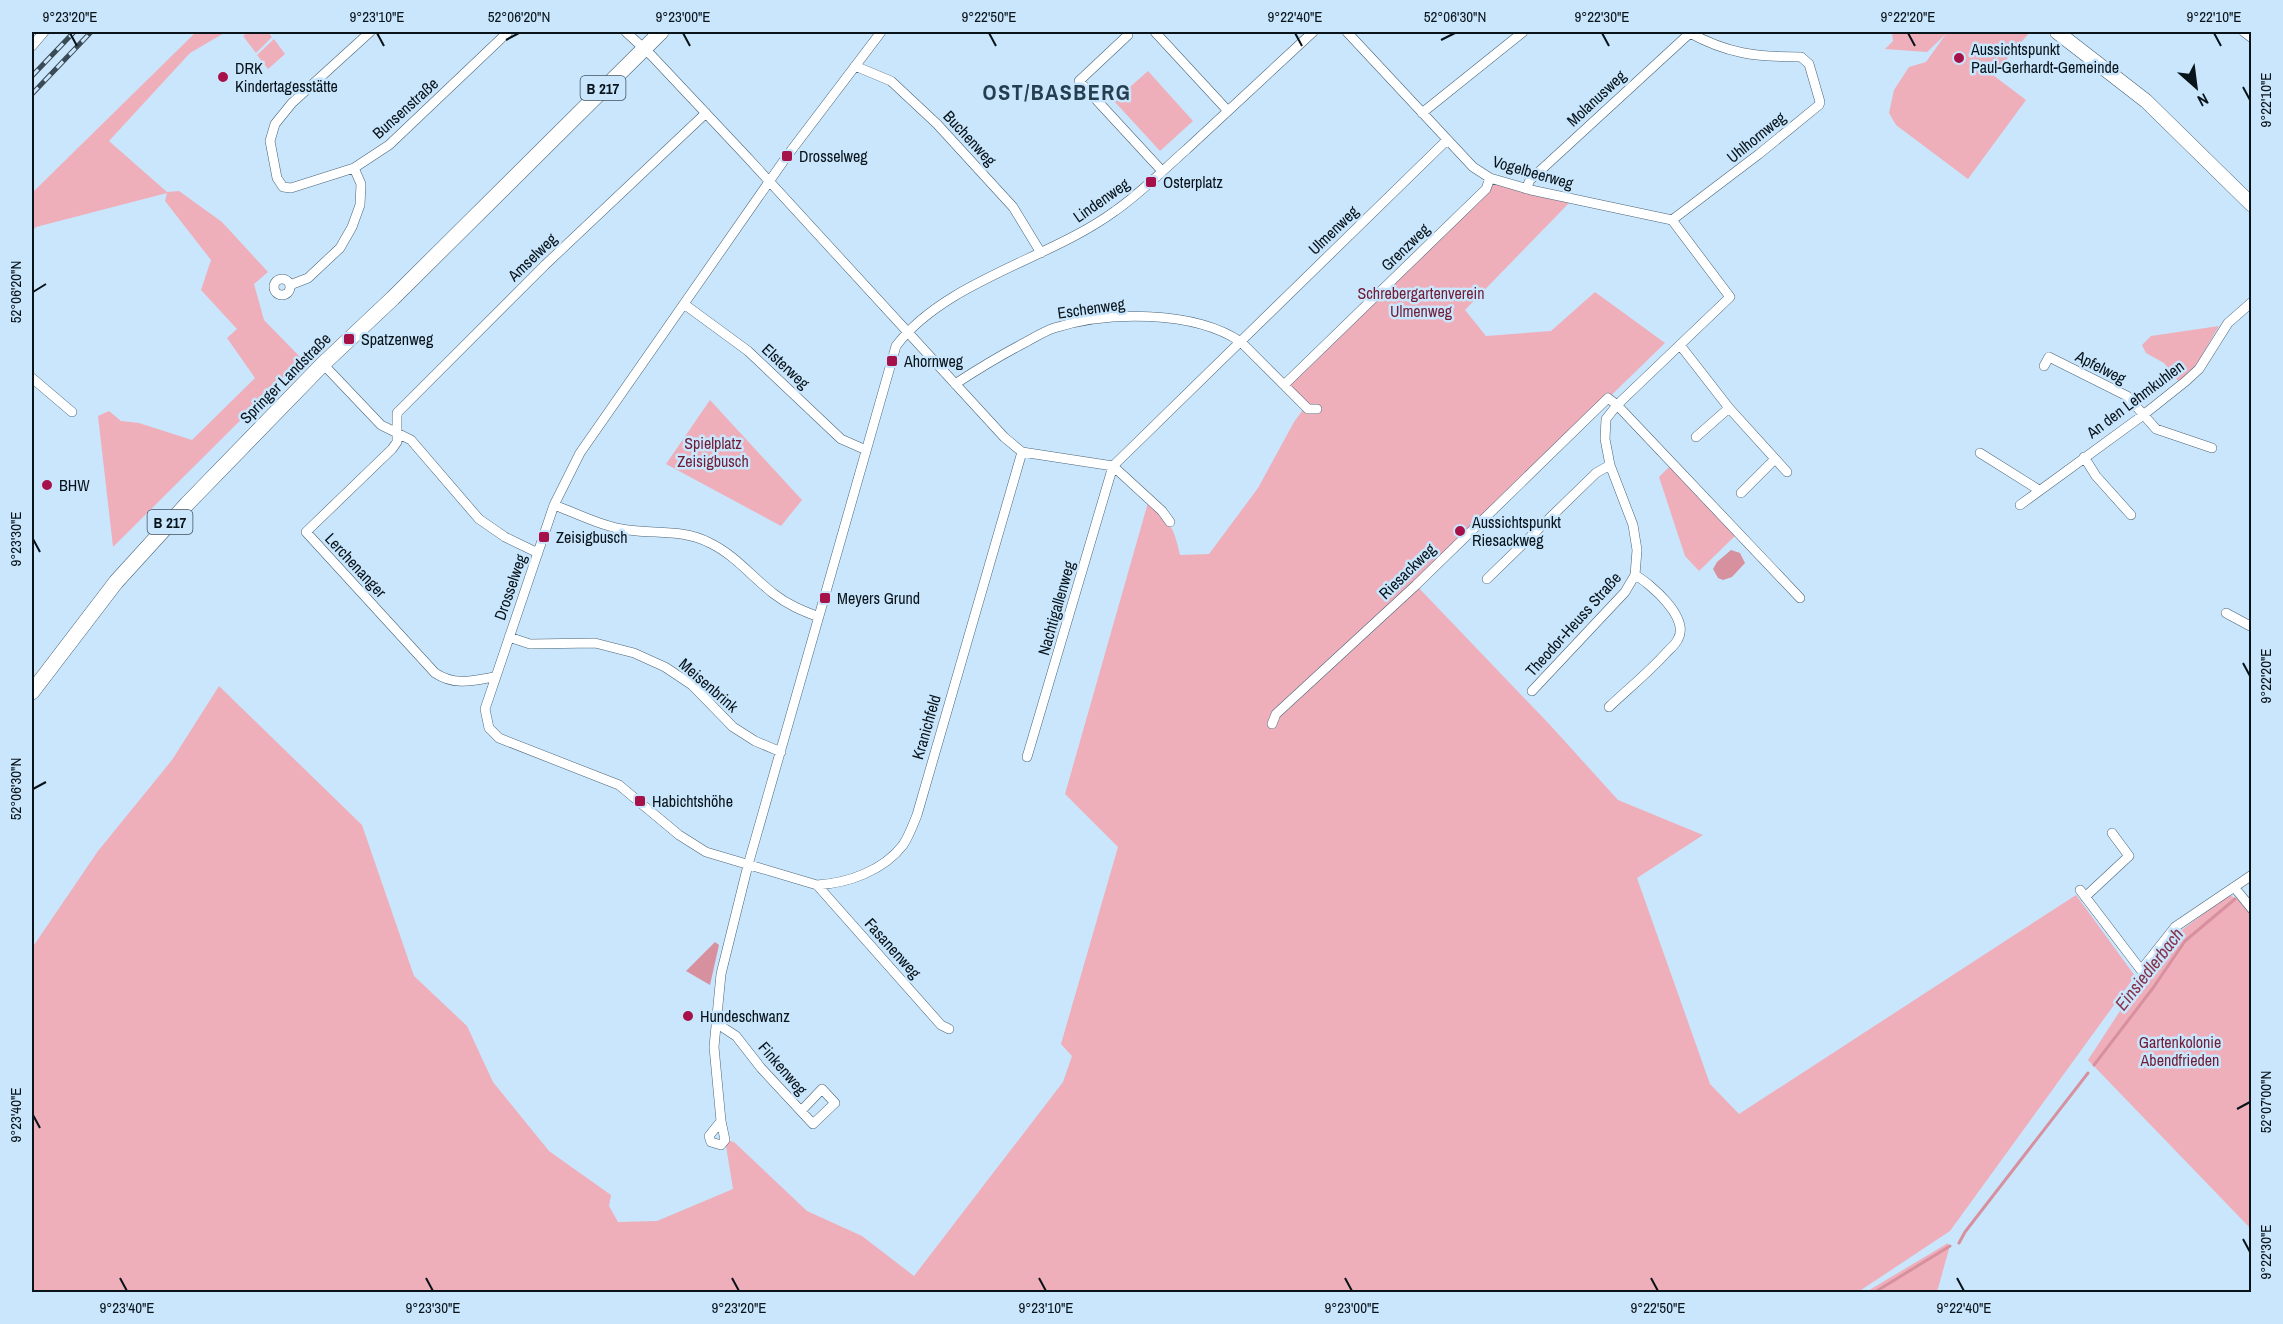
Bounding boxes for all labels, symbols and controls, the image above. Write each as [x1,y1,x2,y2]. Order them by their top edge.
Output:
text: 9°23'20"E [42,6,98,27]
text: 9°23'10"E [349,6,405,27]
text: 52°06'20"N [488,6,550,27]
text: 9°23'00"E [655,6,711,27]
text: 9°22'50"E [961,6,1017,27]
text: 9°22'40"E [1267,6,1323,27]
text: 52°06'30"N [1424,6,1486,27]
text: 9°22'30"E [1574,6,1630,27]
text: 9°22'20"E [1880,6,1936,27]
text: 9°22'10"E [2186,6,2242,27]
place label: Aussichtspunkt Paul-Gerhardt-Gemeinde [1970,38,2119,78]
marker: Aussichtspunkt Paul-Gerhardt-Gemeinde [1952,51,1966,65]
place label: DRK Kindertagesstätte [235,57,338,97]
north arrow [2166,57,2226,117]
street label: Molanusweg [1562,64,1631,131]
marker: DRK Kindertagesstätte [216,70,230,84]
street label: Bunsenstraße [367,72,443,144]
text: 9°22'10"E [2255,72,2276,128]
road number: B 217 [580,76,626,100]
district label: OST/BASBERG [983,77,1131,107]
text: N [2194,88,2212,112]
street label: Buchenweg [939,105,1002,171]
street label: Uhlhornweg [1722,106,1791,168]
place label: Drosselweg [799,145,868,167]
marker: Drosselweg [780,149,794,163]
street label: Vogelbeerweg [1490,150,1577,194]
place label: Osterplatz [1163,171,1223,193]
street label: Lindenweg [1068,172,1134,227]
marker: Osterplatz [1144,175,1158,189]
street label: Ulmenweg [1303,200,1363,259]
street label: Grenzweg [1376,218,1435,276]
street label: Amselweg [502,228,562,287]
text: 52°06'20"N [5,261,26,323]
park label: Schrebergartenverein Ulmenweg [1358,282,1484,322]
street label: Eschenweg [1056,292,1127,324]
street label: Springer Landstraße [235,328,335,428]
place label: Spatzenweg [361,328,434,350]
marker: Spatzenweg [342,332,356,346]
street label: Elsterweg [757,338,815,394]
street label: Apfelweg [2071,344,2131,389]
place label: Ahornweg [903,350,964,372]
marker: Ahornweg [885,354,899,368]
street label: An den Lehmkuhlen [2081,355,2188,444]
park label: Spielplatz Zeisigbusch [677,432,749,472]
place label: BHW [59,474,90,496]
marker: BHW [40,478,54,492]
road number: B 217 [148,510,192,534]
text: 9°23'30"E [5,511,26,567]
place label: Aussichtspunkt Riesackweg [1471,511,1561,551]
marker: Aussichtspunkt Riesackweg [1453,524,1467,538]
place label: Zeisigbusch [556,526,627,548]
street label: Lerchenanger [320,528,392,603]
marker: Zeisigbusch [537,530,551,544]
street label: Riesackweg [1374,538,1441,604]
street label: Drosselweg [488,550,532,623]
street label: Nachtigallenweg [1032,558,1080,658]
street label: Theodor-Heuss Straße [1520,567,1626,681]
place label: Meyers Grund [837,587,920,609]
marker: Meyers Grund [818,591,832,605]
text: 9°22'20"E [2255,648,2276,704]
street label: Meisenbrink [675,653,744,717]
street label: Kranichfeld [906,692,946,762]
text: 52°06'30"N [5,758,26,820]
place label: Habichtshöhe [652,790,733,812]
marker: Habichtshöhe [633,794,647,808]
street label: Fasanenweg [860,913,927,984]
water label: Einsiedlerbach [2109,923,2189,1015]
place label: Hundeschwanz [700,1005,790,1027]
marker: Hundeschwanz [681,1009,695,1023]
park label: Gartenkolonie Abendfrieden [2139,1031,2221,1071]
street label: Finkenweg [754,1037,813,1100]
text: 52°07'00"N [2255,1071,2276,1133]
text: 9°23'40"E [5,1087,26,1143]
text: 9°22'30"E [2255,1224,2276,1280]
text: 9°23'40"E [99,1297,155,1318]
text: 9°23'30"E [405,1297,461,1318]
text: 9°23'20"E [711,1297,767,1318]
text: 9°23'10"E [1018,1297,1074,1318]
text: 9°23'00"E [1324,1297,1380,1318]
text: 9°22'50"E [1630,1297,1686,1318]
text: 9°22'40"E [1936,1297,1992,1318]

